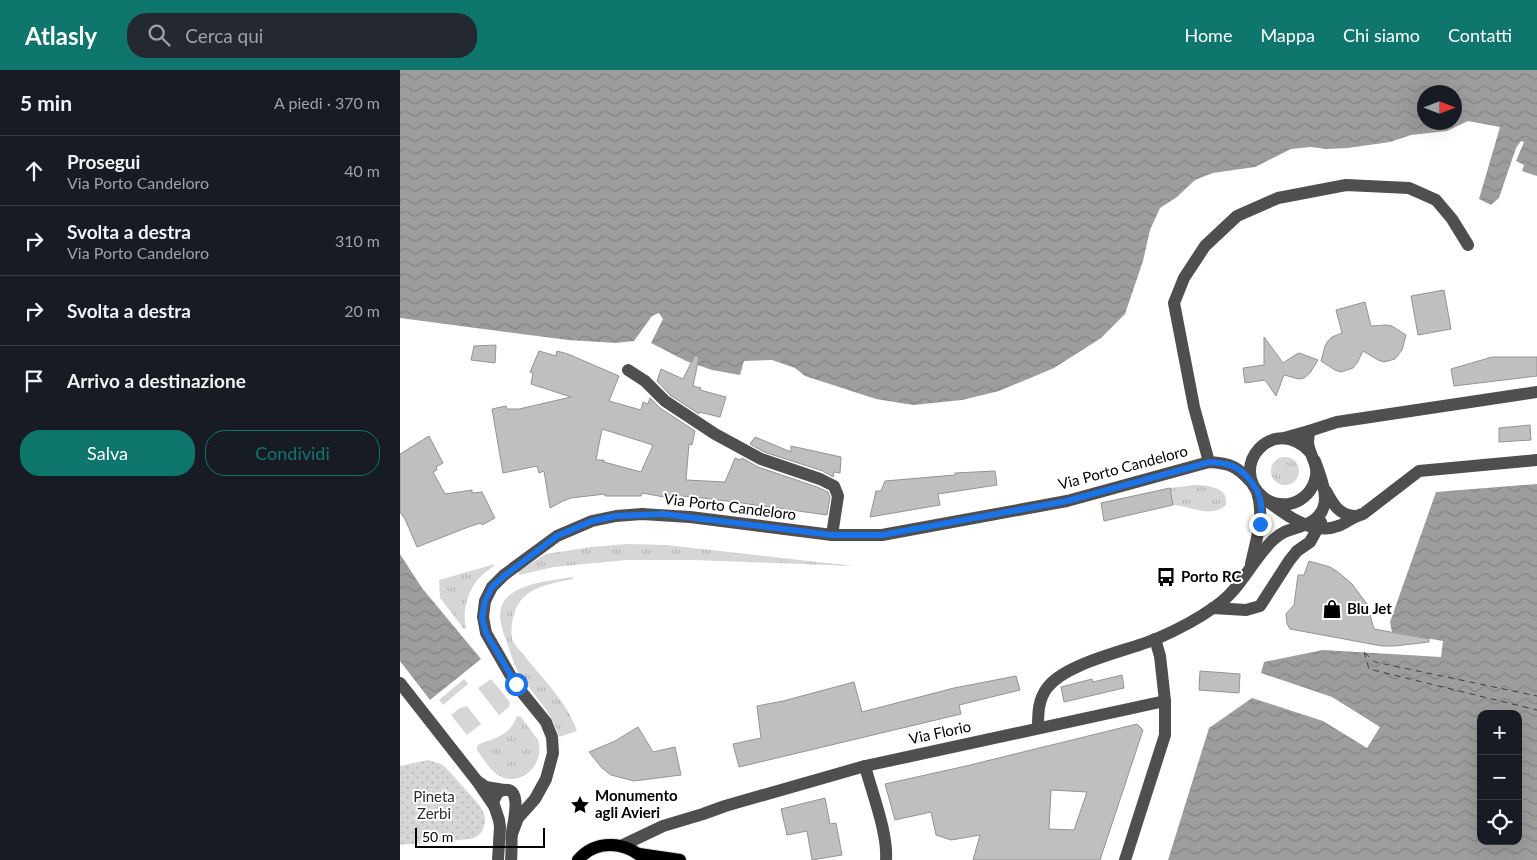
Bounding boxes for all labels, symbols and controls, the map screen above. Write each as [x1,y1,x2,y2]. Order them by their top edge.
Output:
search box [127,13,477,58]
text: Atlasly [25,21,97,50]
icon: search [145,21,173,49]
text: Cerca qui [185,24,263,47]
text: Home [1184,24,1232,46]
text: Mappa [1260,24,1315,46]
text: Chi siamo [1343,24,1420,46]
text: Contatti [1448,24,1512,46]
north arrow [1417,85,1462,130]
text: 5 min [20,90,72,115]
text: A piedi · 370 m [274,93,380,112]
text: Prosegui [67,150,140,173]
icon: ahead [20,157,48,185]
text: 40 m [344,161,380,180]
text: Via Porto Candeloro [67,173,209,192]
text: Svolta a destra [67,220,191,243]
icon: right [20,227,48,255]
text: 310 m [335,231,380,250]
text: Via Porto Candeloro [67,243,209,262]
icon: right [20,297,48,325]
text: Svolta a destra [67,299,191,322]
text: 20 m [344,301,380,320]
icon: arrive [20,367,48,395]
text: Arrivo a destinazione [67,369,246,392]
button: Salva [20,430,195,476]
button: Condividi [205,430,380,476]
street label: Via Porto Candeloro [1056,441,1189,493]
street label: Via Porto Candeloro [663,489,797,523]
route end [1249,513,1272,536]
bus stop icon: Porto RC [1155,566,1177,588]
place label: Porto RC [1181,567,1241,585]
shop icon: Blu Jet [1321,598,1343,620]
place label: Blu Jet [1347,599,1392,617]
route start [505,673,528,696]
map controls [1477,710,1522,845]
button: + [1477,710,1522,755]
street label: Via Florio [907,717,972,747]
button: − [1477,755,1522,800]
place label: Monumento agli Avieri [595,786,678,821]
park label: Pineta Zerbi [413,787,455,822]
place icon: Monumento agli Avieri [569,794,591,816]
button: locate [1477,800,1522,845]
scale bar [415,825,545,848]
text: 50 m [422,828,453,845]

